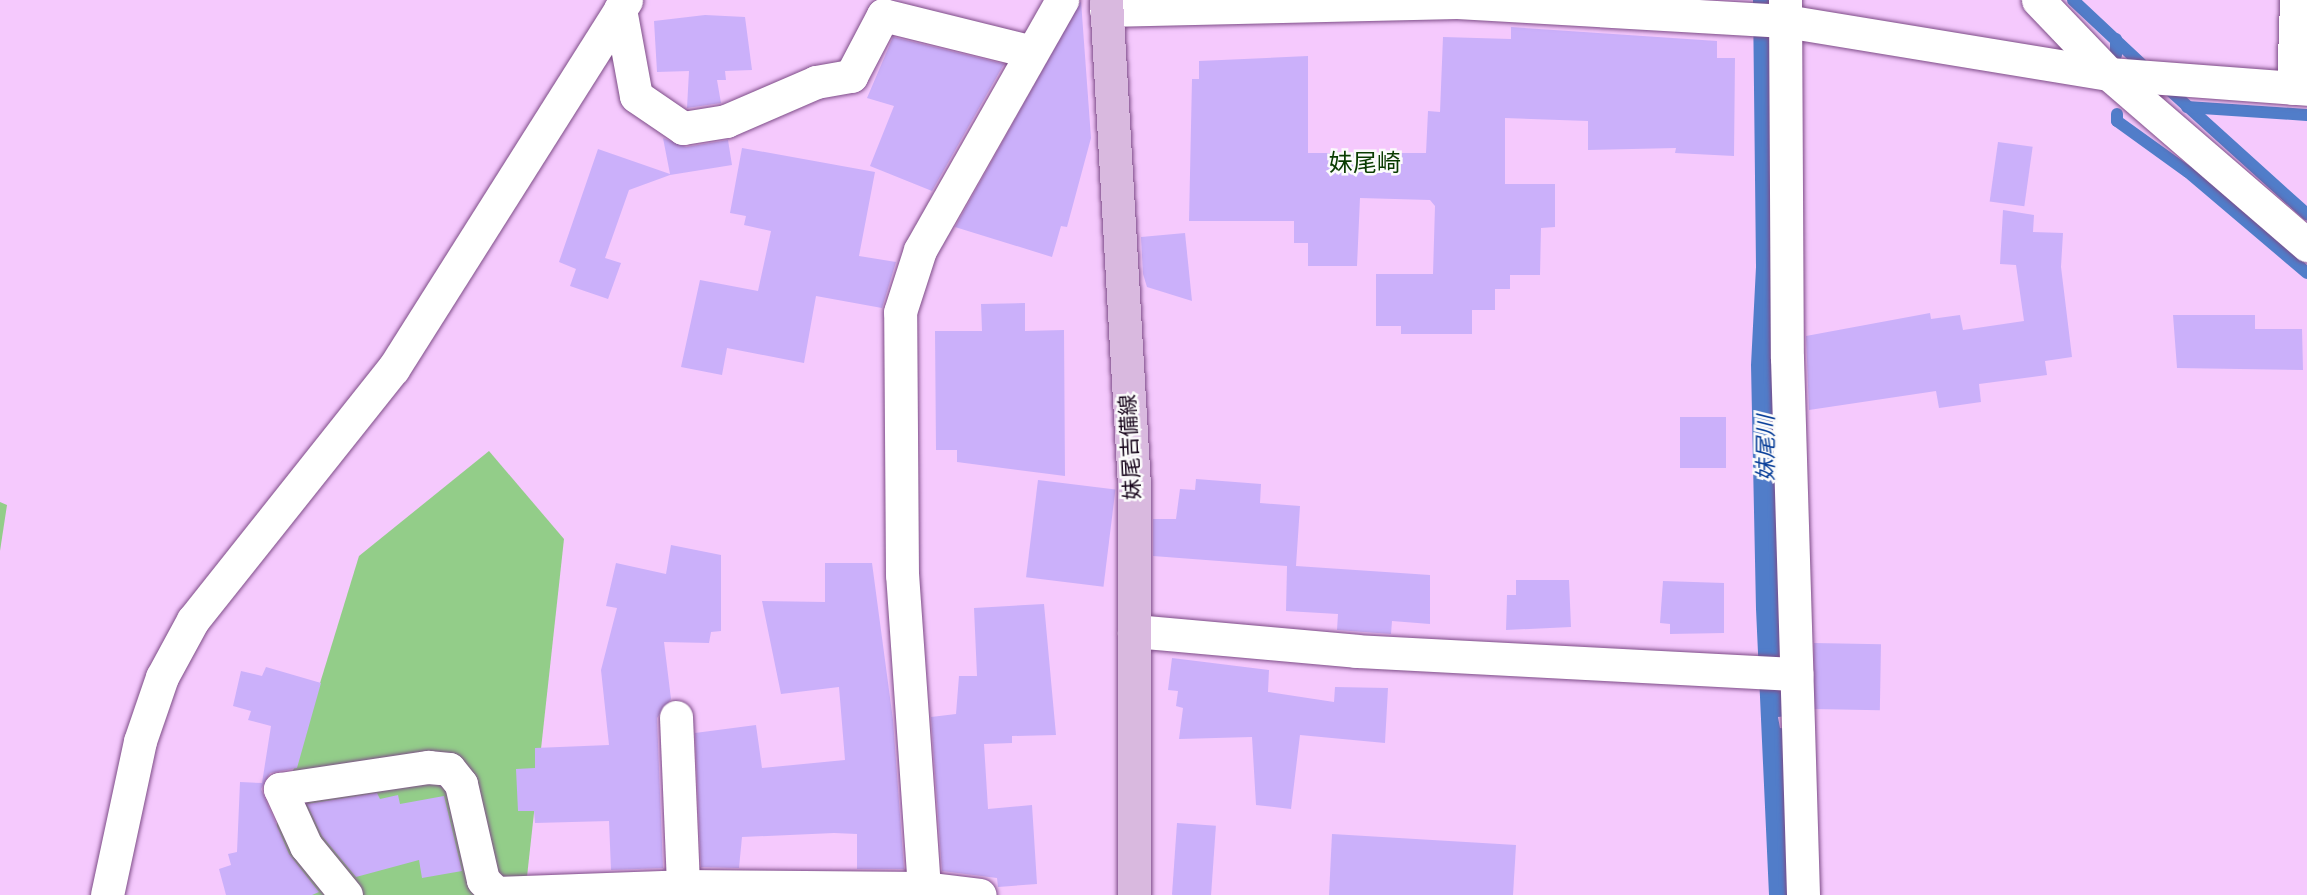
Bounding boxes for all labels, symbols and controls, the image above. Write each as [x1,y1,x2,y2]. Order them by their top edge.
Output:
district label: 妹尾崎 [1329,151,1401,179]
street label: 妹尾吉備線 [1116,394,1146,500]
water label: 妹尾川 [1754,415,1780,481]

